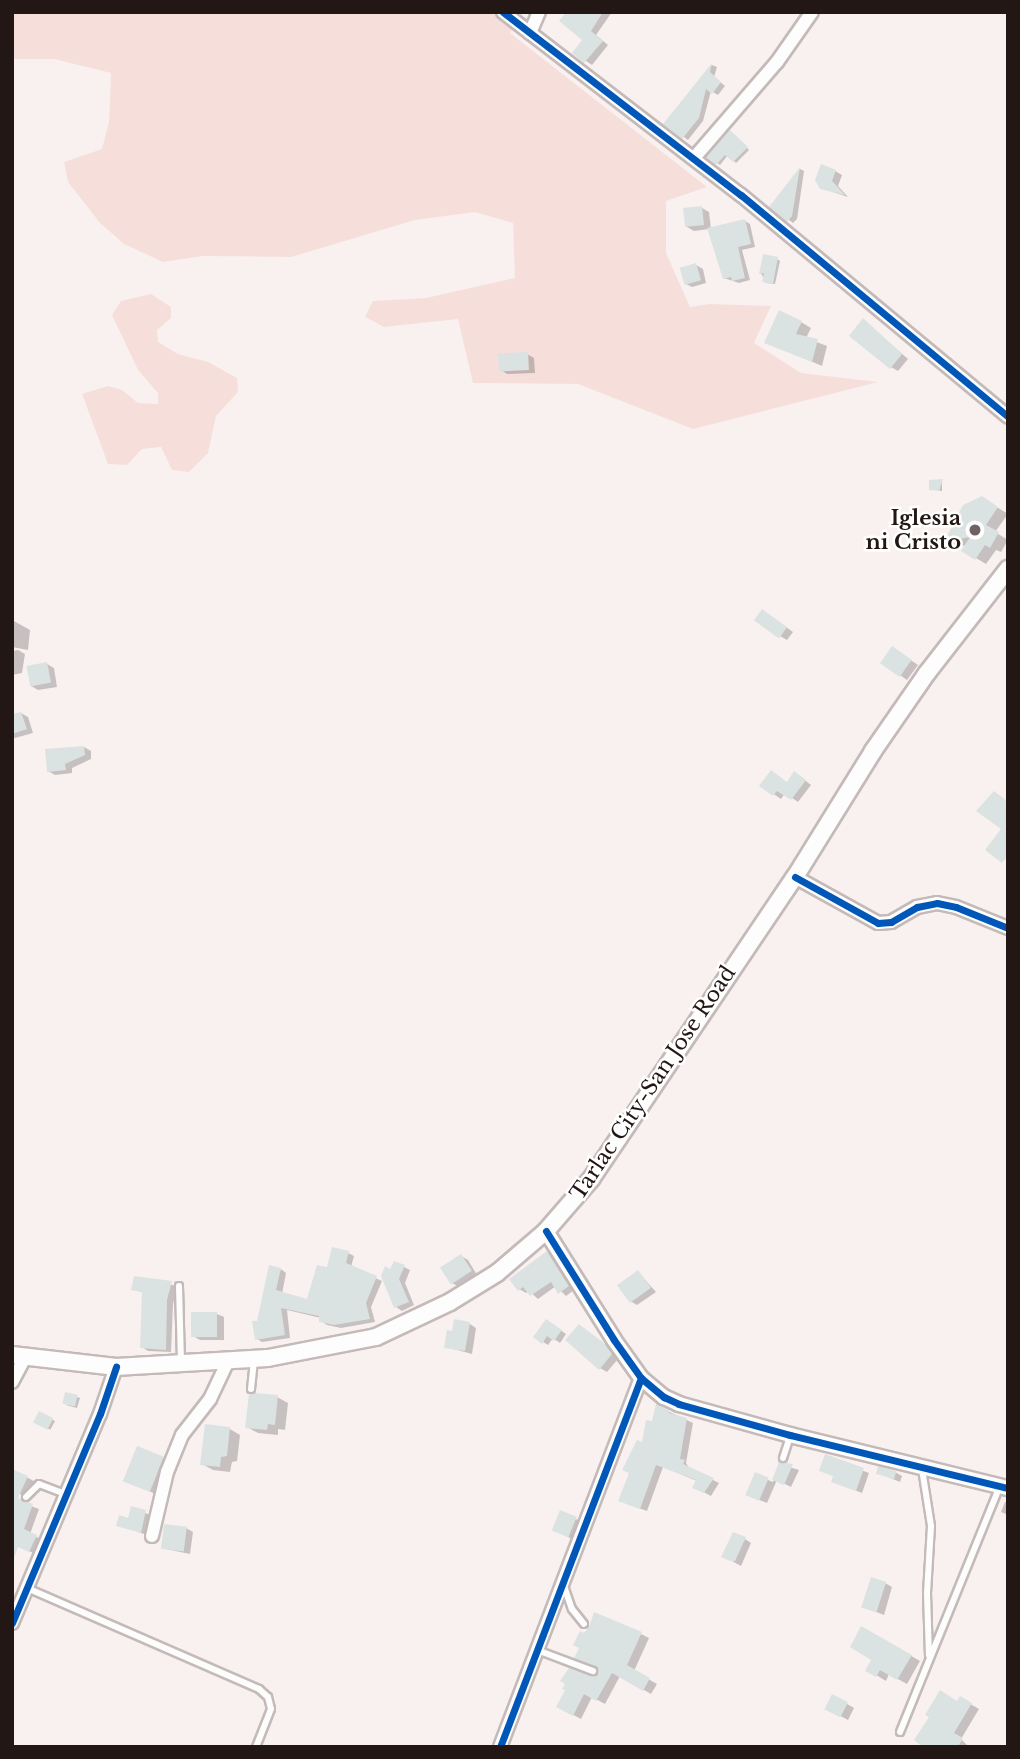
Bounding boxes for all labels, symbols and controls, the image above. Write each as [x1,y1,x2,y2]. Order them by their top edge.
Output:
place label: Iglesia ni Cristo [866,505,961,555]
marker: Iglesia ni Cristo [967,522,983,538]
street label: Tarlac City-San Jose Road [565,961,741,1205]

